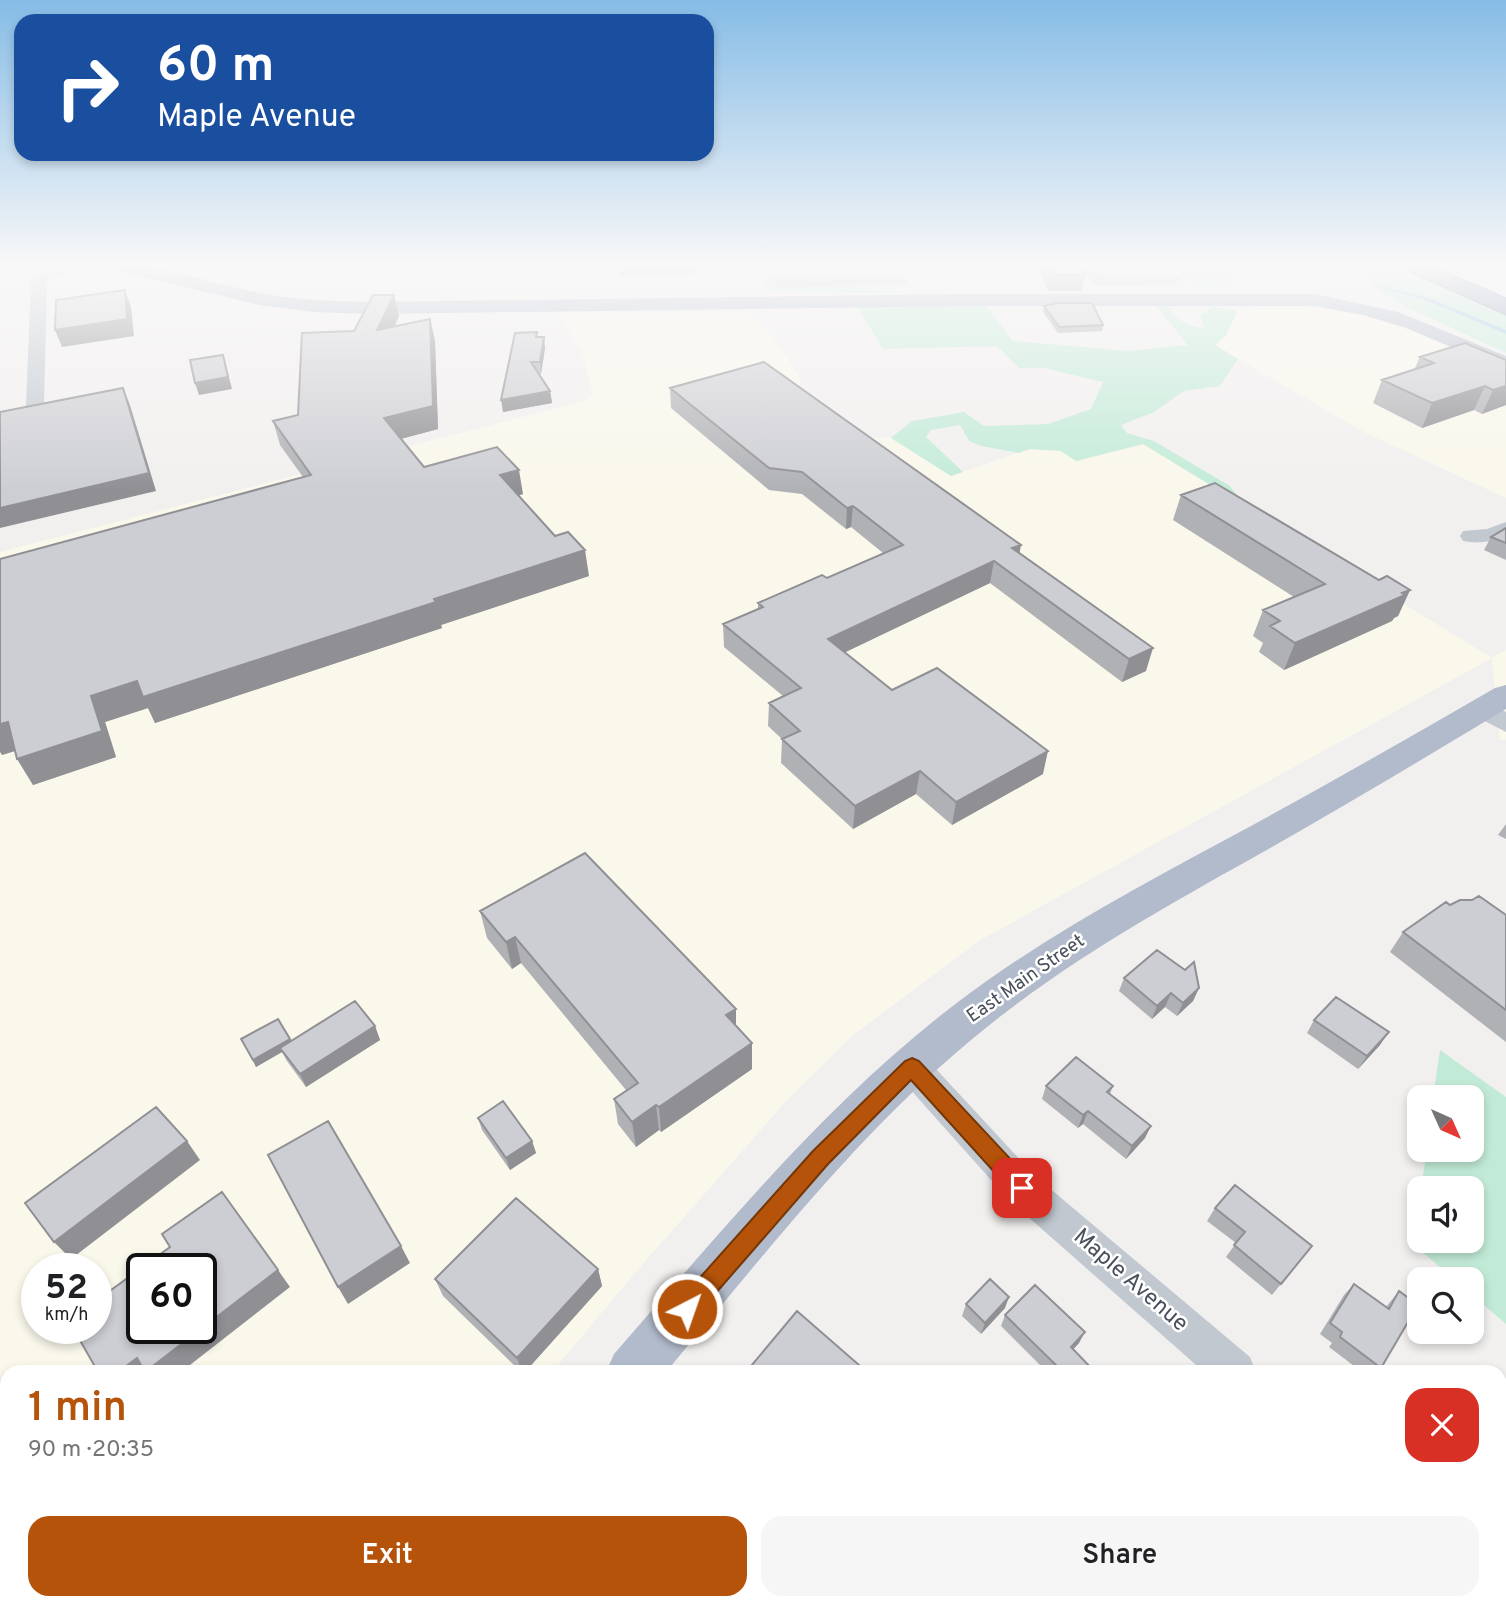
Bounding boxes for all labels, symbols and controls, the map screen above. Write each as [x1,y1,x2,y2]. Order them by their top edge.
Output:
text: 60 m [157,37,275,99]
icon: right [42,42,133,133]
text: Maple Avenue [157,98,356,138]
street label: East Main Street [962,929,1090,1029]
north arrow [1407,1085,1484,1162]
map controls [1407,1085,1484,1344]
pin [992,1158,1052,1218]
icon: arrive [1003,1169,1041,1207]
button: sound [1407,1176,1484,1253]
street label: Maple Avenue [1067,1223,1193,1339]
speed limit sign: 60 [126,1253,217,1344]
text: 52 [45,1267,88,1311]
button: search [1407,1267,1484,1344]
position arrow [650,1272,724,1346]
text: km/h [45,1304,88,1327]
text: 1 min [28,1383,127,1436]
button: close [1405,1388,1479,1462]
text: 90 m · 20:35 [28,1436,154,1465]
button: Exit [28,1516,747,1596]
button: Share [761,1516,1479,1596]

